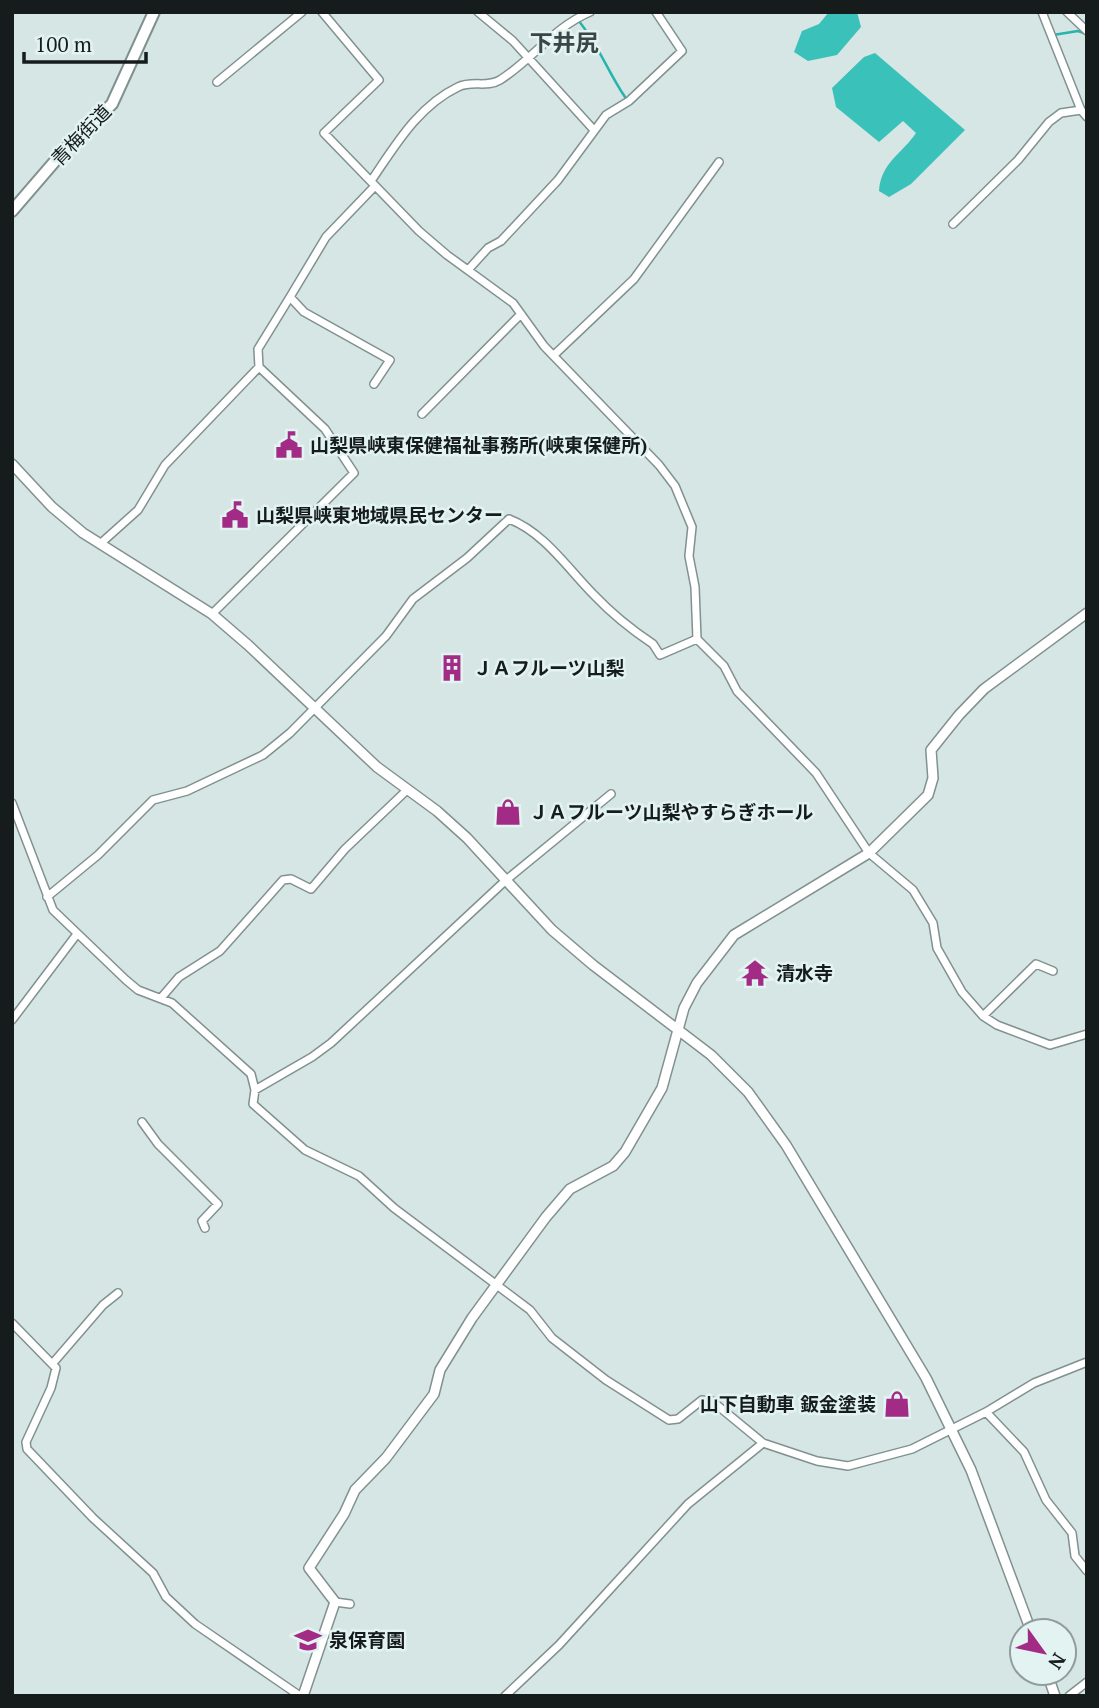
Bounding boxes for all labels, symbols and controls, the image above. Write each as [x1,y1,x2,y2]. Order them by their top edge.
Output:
scale bar [24,21,147,65]
district label: 下井尻 [530,27,599,58]
text: 100 m [35,30,92,58]
street label: 青梅街道 [45,99,116,171]
public building icon: 山梨県峡東保健福祉事務所(峡東保健所) [274,430,304,460]
place label: 山梨県峡東保健福祉事務所(峡東保健所) [310,432,647,457]
public building icon: 山梨県峡東地域県民センター [220,500,250,530]
place label: 山梨県峡東地域県民センター [256,502,503,527]
building icon: ＪＡフルーツ山梨 [437,653,467,683]
place label: ＪＡフルーツ山梨 [473,655,625,680]
shop icon: ＪＡフルーツ山梨やすらぎホール [493,797,523,827]
place label: ＪＡフルーツ山梨やすらぎホール [529,799,814,824]
temple icon: 清水寺 [740,958,770,988]
place label: 清水寺 [776,960,833,985]
shop icon: 山下自動車 鈑金塗装 [882,1389,912,1419]
place label: 山下自動車 鈑金塗装 [700,1391,876,1416]
north arrow [1008,1617,1078,1687]
school or university icon: 泉保育園 [293,1625,323,1655]
place label: 泉保育園 [329,1627,405,1652]
text: N [1043,1649,1072,1675]

